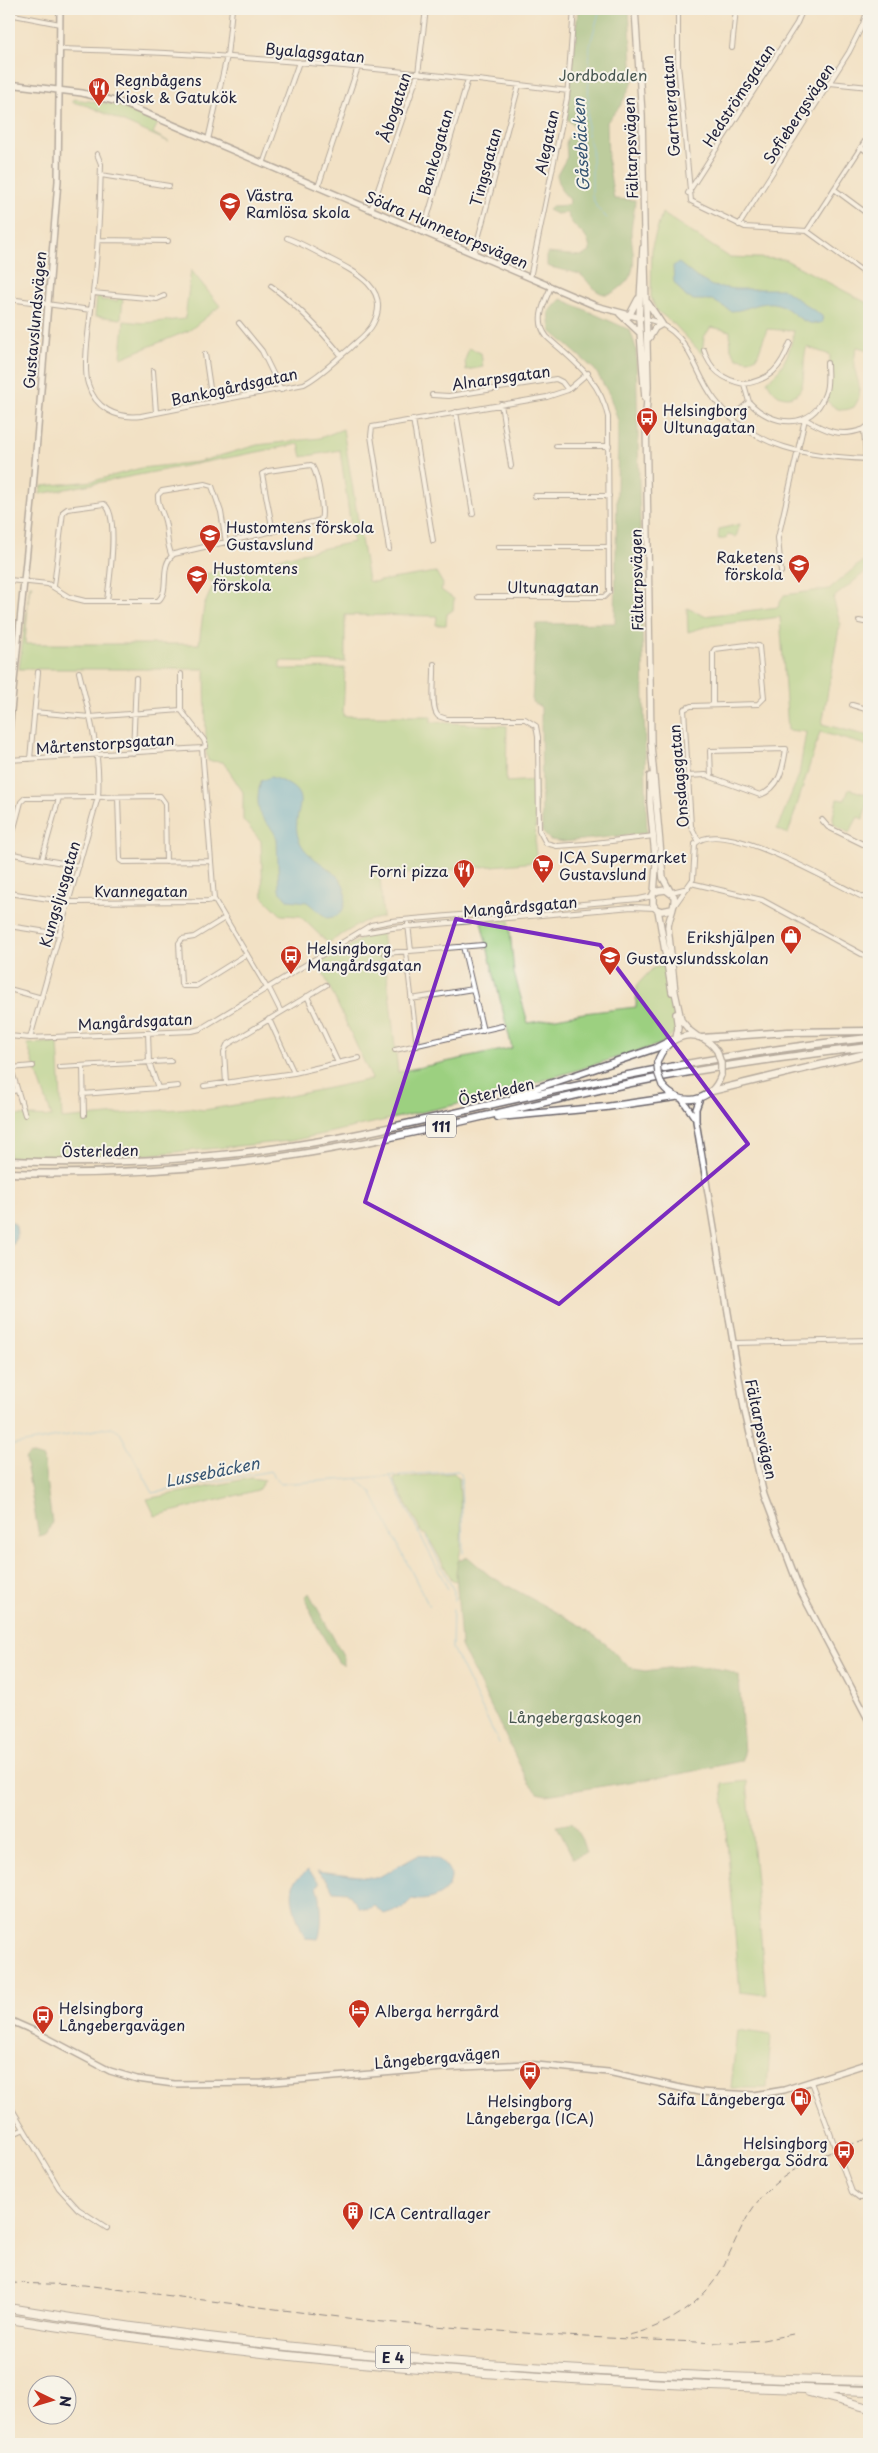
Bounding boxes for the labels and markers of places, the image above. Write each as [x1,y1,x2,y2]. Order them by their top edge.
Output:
place label: Regnbågens Kiosk & Gatukök [115,68,237,108]
restaurant icon: Regnbågens Kiosk & Gatukök [87,76,111,107]
place label: Västra Ramlösa skola [246,183,351,223]
school or university icon: Västra Ramlösa skola [218,191,242,222]
place label: Helsingborg Ultunagatan [663,398,755,438]
bus stop icon: Helsingborg Ultunagatan [635,406,659,437]
place label: Hustomtens förskola Gustavslund [226,515,374,555]
school or university icon: Hustomtens förskola Gustavslund [198,523,222,554]
place label: Raketens förskola [716,545,784,585]
school or university icon: Raketens förskola [787,553,811,584]
place label: Hustomtens förskola [213,556,298,596]
school or university icon: Hustomtens förskola [185,564,209,595]
place label: ICA Supermarket Gustavslund [559,845,687,885]
supermarket icon: ICA Supermarket Gustavslund [531,853,555,884]
restaurant icon: Forni pizza [452,858,476,889]
place label: Forni pizza [369,859,449,882]
shop icon: Erikshjälpen [779,924,803,955]
place label: Erikshjälpen [687,925,775,948]
place label: Helsingborg Mangårdsgatan [307,936,422,976]
bus stop icon: Helsingborg Mangårdsgatan [279,944,303,975]
school or university icon: Gustavslundsskolan [598,945,622,976]
place label: Gustavslundsskolan [626,946,769,969]
place label: Helsingborg Långebergavägen [59,1996,185,2036]
hotel icon: Alberga herrgård [347,1998,371,2029]
place label: Alberga herrgård [375,1999,499,2022]
bus stop icon: Helsingborg Långebergavägen [31,2004,55,2035]
bus stop icon: Helsingborg Långeberga (ICA) [518,2060,542,2091]
fuel station icon: Såifa Långeberga [789,2086,813,2117]
place label: Såifa Långeberga [657,2087,786,2110]
place label: Helsingborg Långeberga (ICA) [466,2089,594,2129]
place label: Helsingborg Långeberga Södra [696,2131,829,2171]
bus stop icon: Helsingborg Långeberga Södra [832,2139,856,2170]
building icon: ICA Centrallager [341,2200,365,2231]
place label: ICA Centrallager [369,2201,490,2224]

